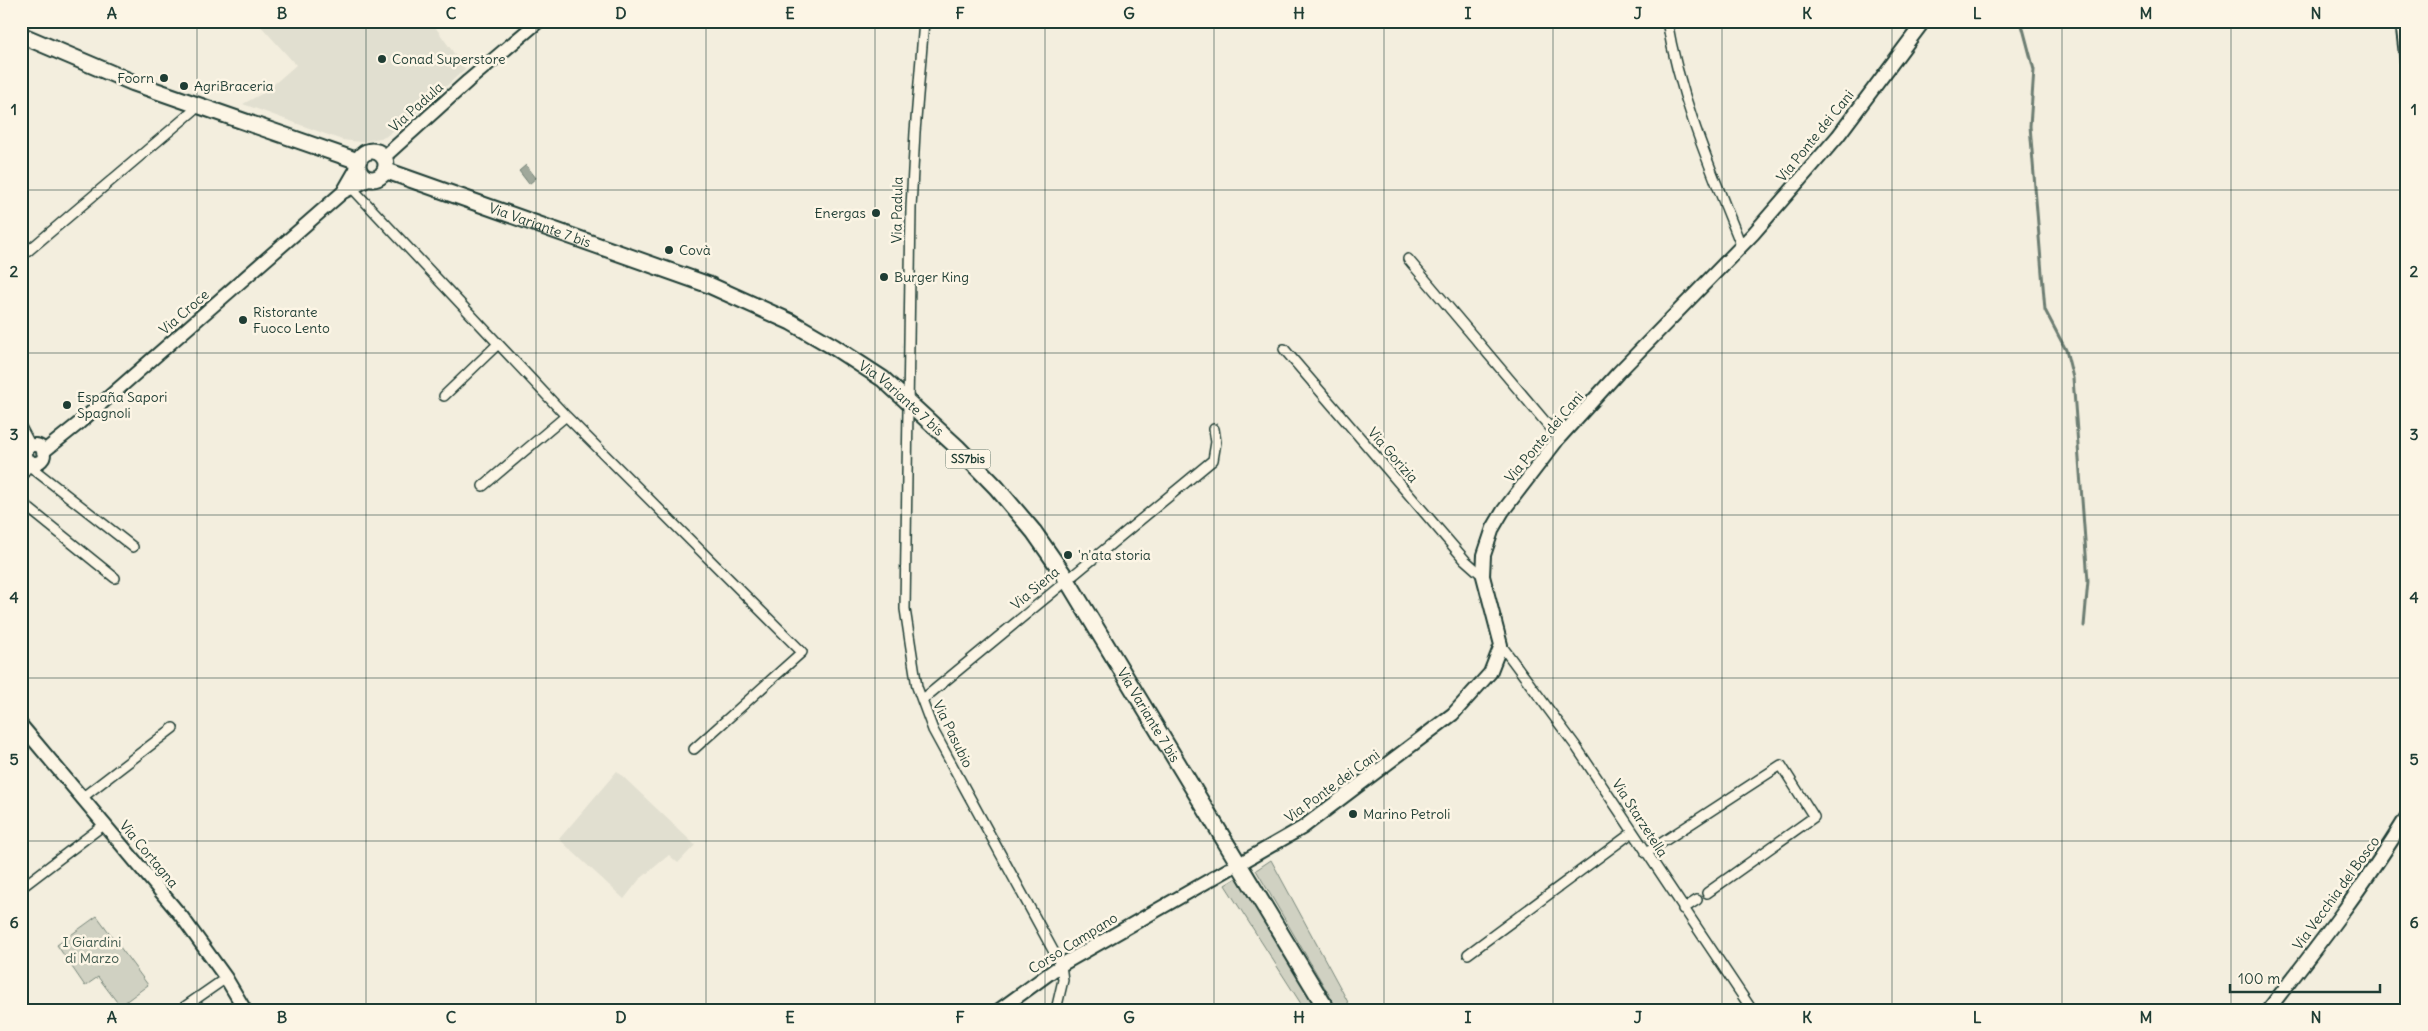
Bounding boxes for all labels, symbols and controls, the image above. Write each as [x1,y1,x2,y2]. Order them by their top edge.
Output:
text: A [107,3,117,23]
text: B [277,3,288,23]
text: C [446,3,457,23]
text: D [615,3,627,23]
text: E [785,3,795,23]
text: F [955,3,965,23]
text: G [1123,3,1135,23]
text: H [1293,3,1305,23]
text: I [1465,3,1472,23]
text: J [1634,3,1643,23]
text: K [1802,3,1812,23]
text: L [1973,3,1982,23]
text: M [2140,3,2153,23]
text: N [2310,3,2322,23]
place label: Conad Superstore [392,50,506,68]
marker: Conad Superstore [376,53,388,65]
place label: Foorn [117,69,154,87]
marker: Foorn [158,72,170,84]
place label: AgriBraceria [194,77,274,95]
street label: Via Padula [385,78,447,136]
marker: AgriBraceria [178,80,190,92]
street label: Via Ponte dei Cani [1772,86,1858,186]
text: 1 [11,99,17,119]
text: 1 [2411,99,2417,119]
street label: Via Padula [887,176,907,244]
street label: Via Variante 7 bis [486,199,593,251]
place label: Energas [814,204,866,222]
marker: Energas [870,207,882,219]
place label: Covà [679,241,711,259]
marker: Covà [663,244,675,256]
text: 2 [10,261,19,281]
text: 2 [2410,261,2419,281]
place label: Burger King [894,268,969,286]
marker: Burger King [878,271,890,283]
street label: Via Croce [155,285,213,339]
place label: Ristorante Fuoco Lento [253,303,330,337]
marker: Ristorante Fuoco Lento [237,314,249,326]
street label: Via Variante 7 bis [855,357,948,440]
place label: España Sapori Spagnoli [77,388,167,422]
street label: Via Ponte dei Cani [1501,388,1587,486]
marker: España Sapori Spagnoli [61,399,73,411]
street label: Via Gorizia [1364,423,1422,487]
text: 3 [9,424,19,444]
text: 3 [2409,424,2419,444]
road number: SS7bis [946,449,990,468]
place label: 'n'ata storia [1078,546,1151,564]
marker: 'n'ata storia [1062,549,1074,561]
street label: Via Siena [1007,563,1063,613]
text: 4 [9,587,19,607]
text: 4 [2409,587,2419,607]
street label: Via Variante 7 bis [1113,665,1184,766]
street label: Via Pasubio [929,697,977,771]
street label: Via Ponte dei Cani [1281,745,1383,827]
text: 5 [9,749,19,769]
text: 5 [2409,749,2419,769]
street label: Via Starzetella [1608,776,1672,860]
place label: Marino Petroli [1363,805,1450,823]
marker: Marino Petroli [1347,808,1359,820]
street label: Via Cortagna [116,817,182,891]
street label: Via Vecchia del Bosco [2289,833,2383,953]
street label: Corso Campano [1025,908,1121,978]
text: 6 [9,912,19,932]
text: 6 [2409,912,2419,932]
park label: I Giardini di Marzo [63,933,121,967]
scale bar [2230,961,2380,993]
text: 100 m [2238,969,2280,988]
text: A [107,1007,117,1027]
text: B [277,1007,288,1027]
text: C [446,1007,457,1027]
text: D [615,1007,627,1027]
text: E [785,1007,795,1027]
text: F [955,1007,965,1027]
text: G [1123,1007,1135,1027]
text: H [1293,1007,1305,1027]
text: I [1465,1007,1472,1027]
text: J [1634,1007,1643,1027]
text: K [1802,1007,1812,1027]
text: L [1973,1007,1982,1027]
text: M [2140,1007,2153,1027]
text: N [2310,1007,2322,1027]

